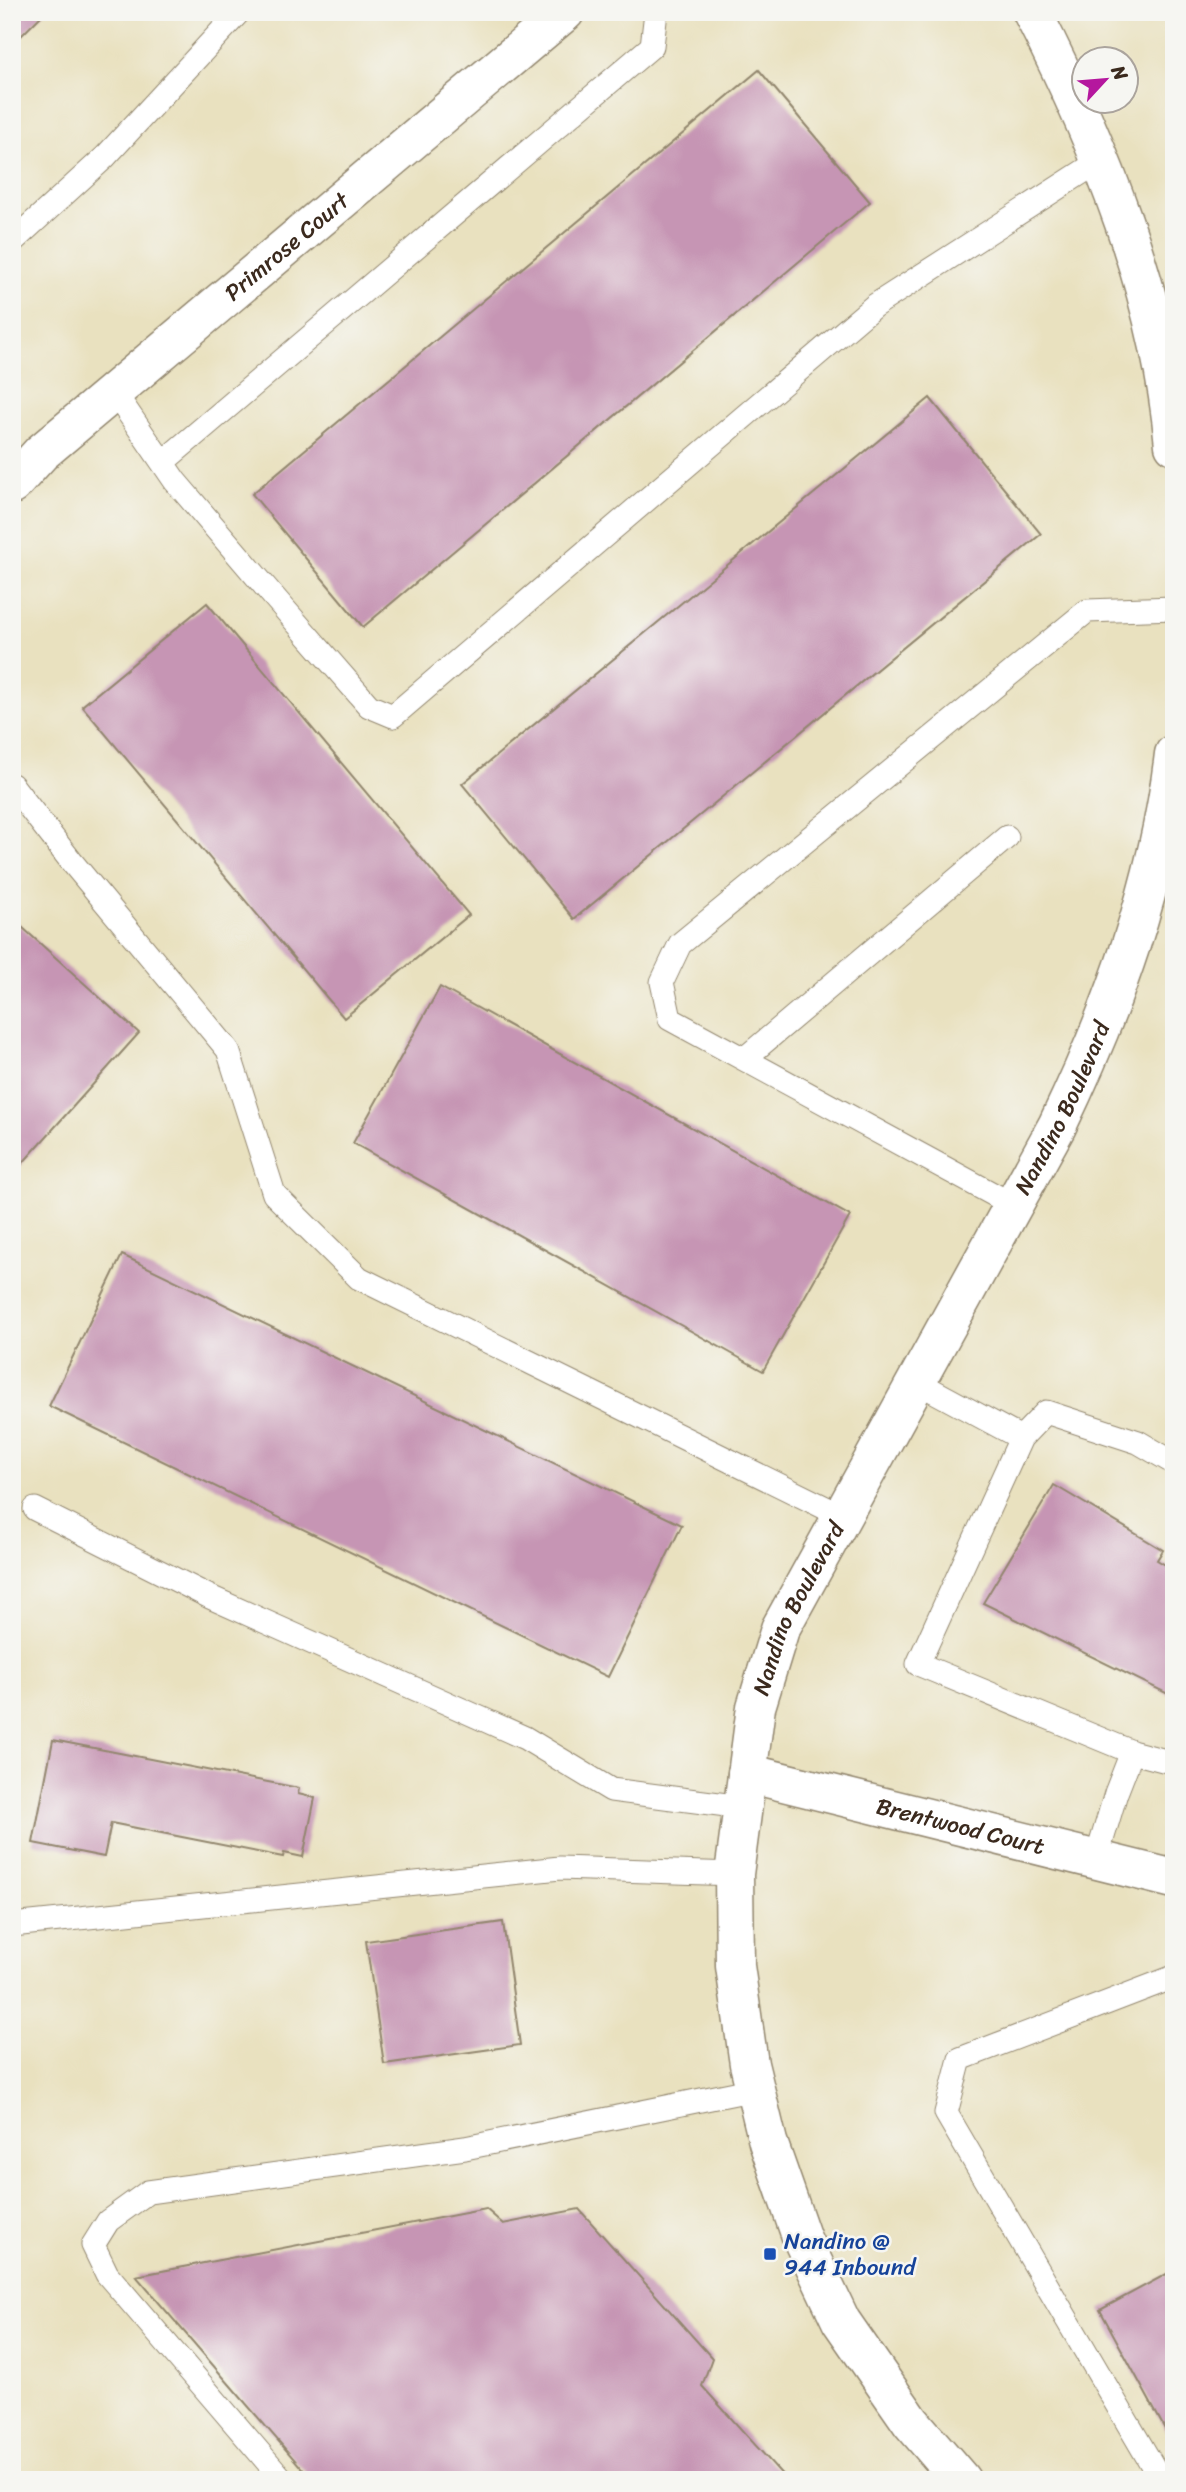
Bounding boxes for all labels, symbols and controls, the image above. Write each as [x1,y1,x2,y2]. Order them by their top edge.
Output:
north arrow [1070,46,1140,116]
text: N [1102,59,1138,87]
street label: Primrose Court [215,181,360,312]
street label: Nandino Boulevard [1003,1014,1123,1202]
street label: Nandino Boulevard [741,1513,857,1701]
street label: Brentwood Court [872,1786,1049,1867]
place label: Nandino @ 944 Inbound [784,2221,917,2288]
marker: Nandino @ 944 Inbound [762,2246,778,2262]

